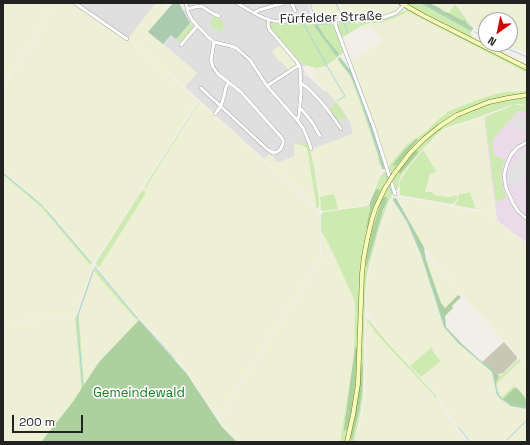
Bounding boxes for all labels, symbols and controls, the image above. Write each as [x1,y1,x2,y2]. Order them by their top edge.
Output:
street label: Fürfelder Straße [280,8,382,28]
north arrow [478,12,518,52]
text: N [485,33,499,49]
park label: Gemeindewald [93,385,185,401]
scale bar [14,407,85,433]
text: 200 m [19,414,55,430]

